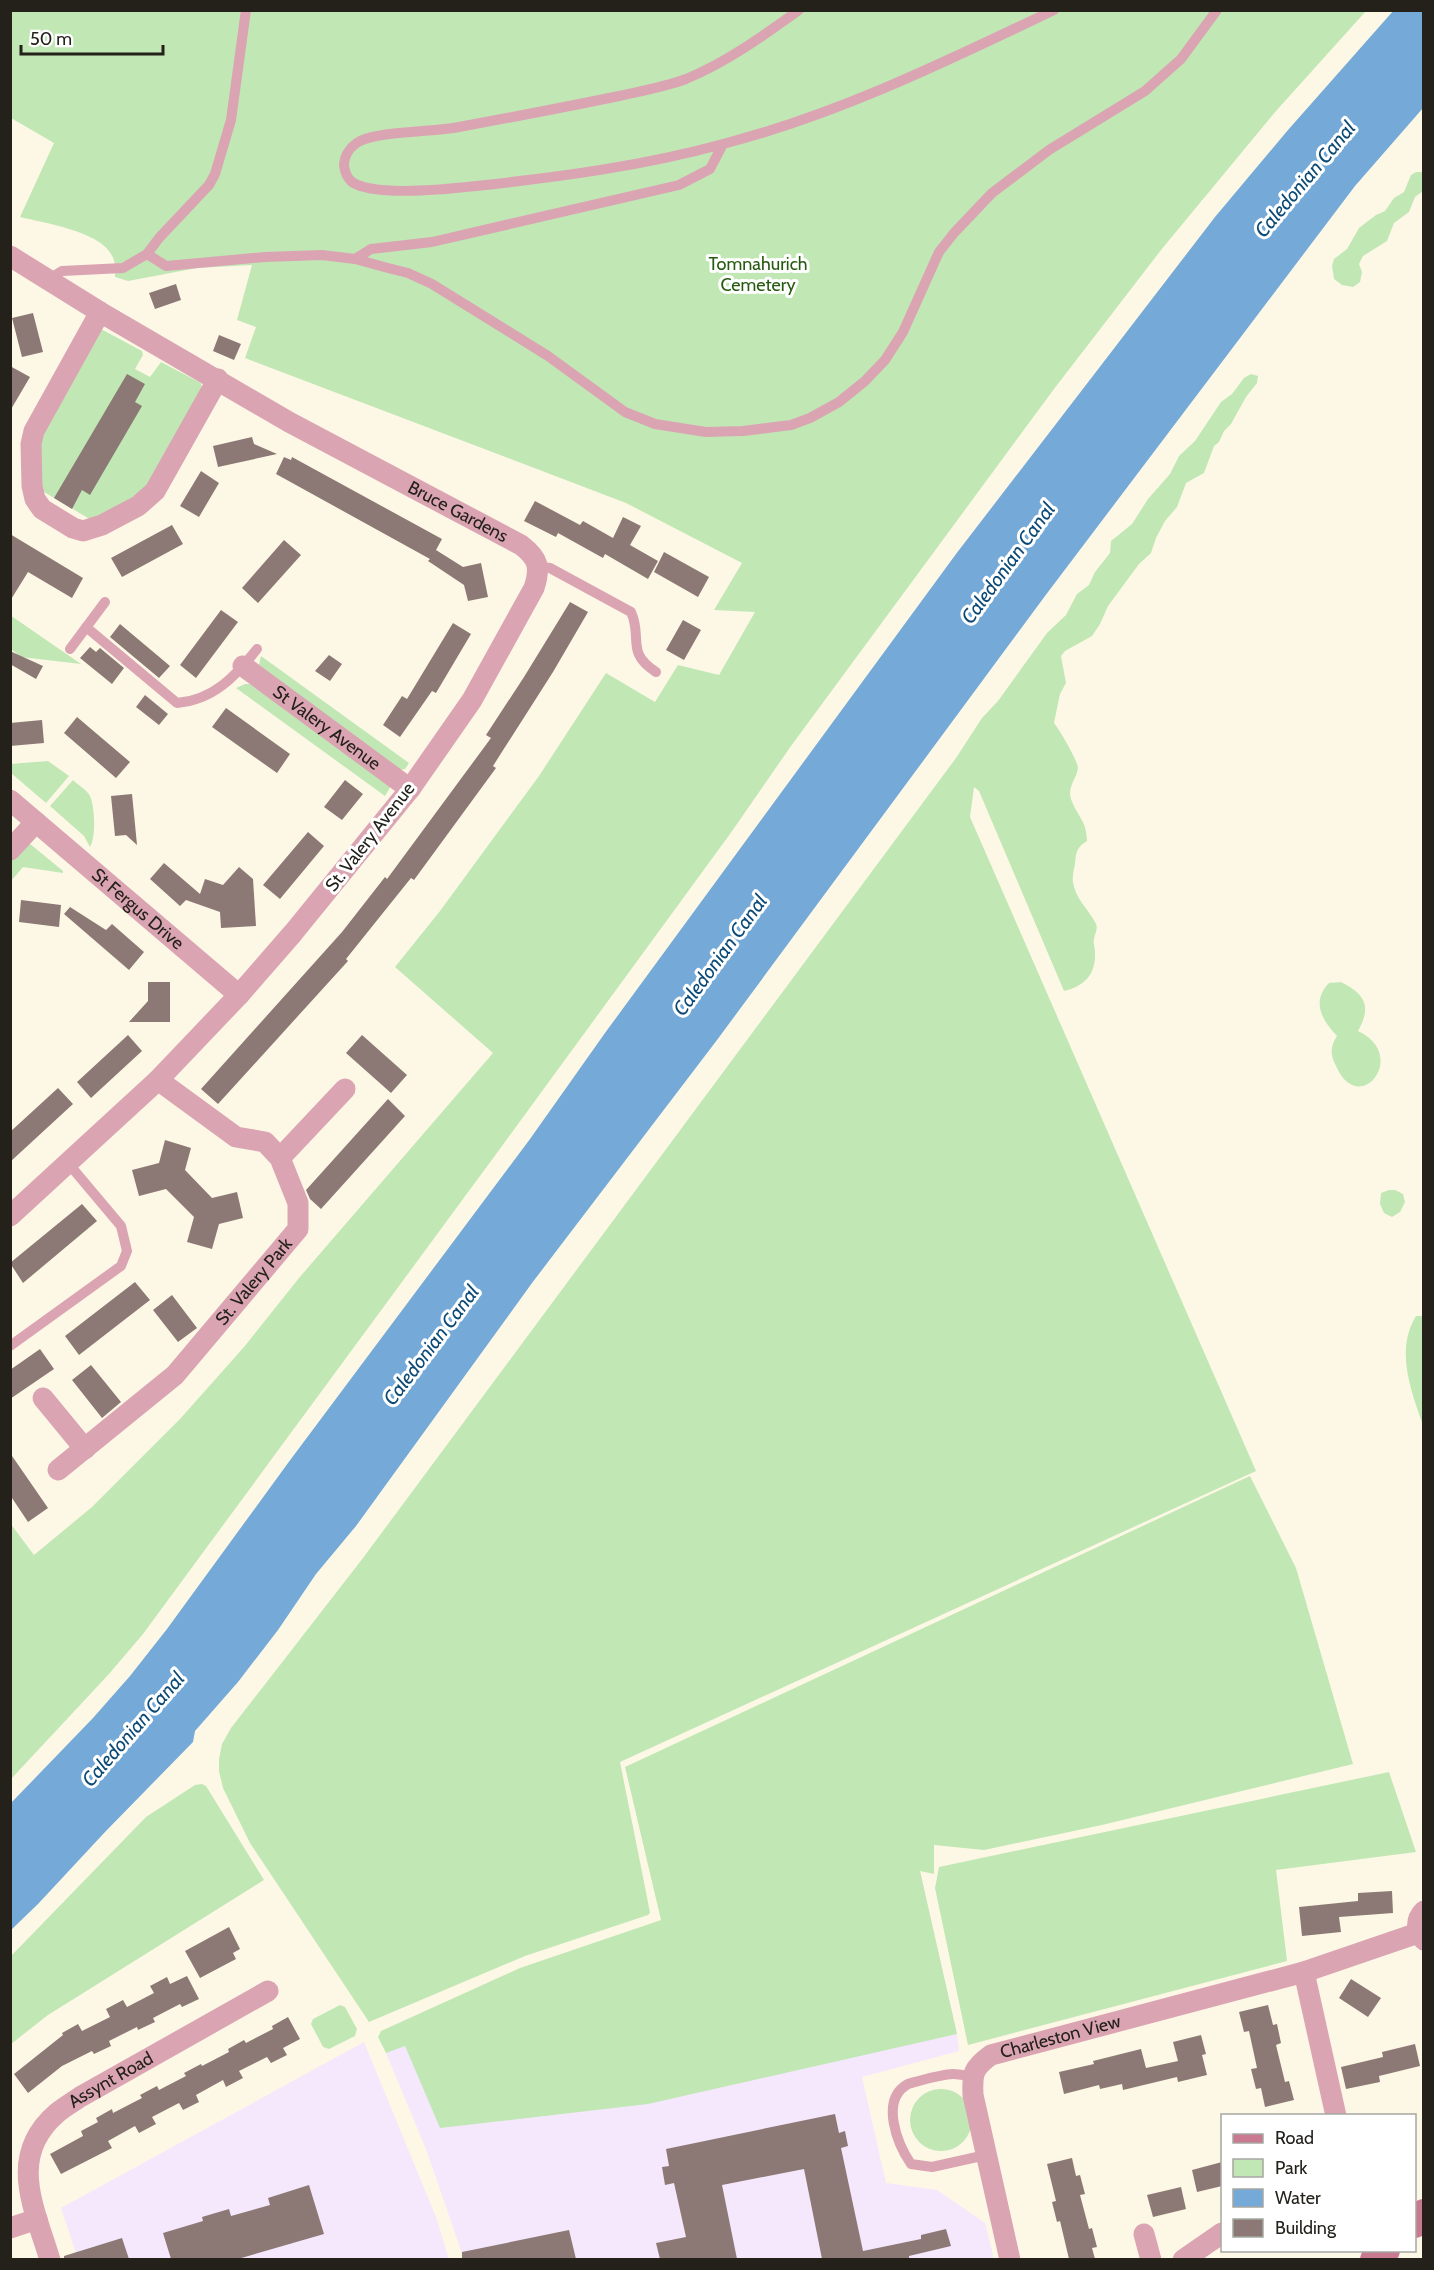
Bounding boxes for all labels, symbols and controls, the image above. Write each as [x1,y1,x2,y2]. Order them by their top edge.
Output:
scale bar [21,18,164,56]
text: 50 m [30,28,72,50]
water label: Caledonian Canal [1250,116,1361,242]
park label: Tomnahurich Cemetery [708,253,808,296]
street label: Bruce Gardens [404,476,512,547]
water label: Caledonian Canal [956,497,1060,628]
street label: St Valery Avenue [268,681,385,775]
street label: St. Valery Avenue [321,778,419,896]
street label: St Fergus Drive [87,864,189,954]
water label: Caledonian Canal [668,889,772,1020]
street label: St. Valery Park [211,1232,298,1330]
water label: Caledonian Canal [378,1280,484,1410]
water label: Caledonian Canal [77,1667,189,1791]
street label: Charleston View [998,2010,1123,2063]
street label: Assynt Road [64,2047,157,2113]
legend [1221,2114,1416,2252]
text: Road [1275,2127,1314,2149]
text: Park [1275,2157,1308,2179]
text: Water [1275,2187,1321,2209]
text: Building [1275,2217,1337,2239]

